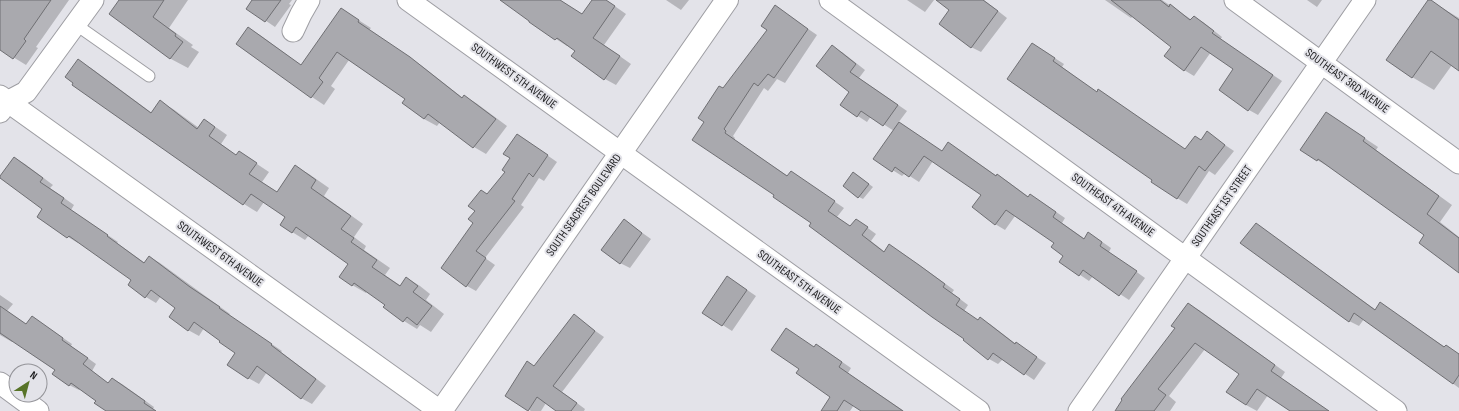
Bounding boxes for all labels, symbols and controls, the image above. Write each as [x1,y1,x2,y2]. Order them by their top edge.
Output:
street label: SOUTHWEST 5TH AVENUE [468,40,560,112]
street label: SOUTHEAST 3RD AVENUE [1302,45,1392,117]
street label: SOUTH SEACREST BOULEVARD [543,151,625,259]
street label: SOUTHEAST 1ST STREET [1188,162,1256,250]
street label: SOUTHEAST 4TH AVENUE [1068,170,1158,240]
street label: SOUTHWEST 6TH AVENUE [174,218,266,290]
street label: SOUTHEAST 5TH AVENUE [754,247,844,317]
north arrow [8,363,48,403]
text: N [27,368,40,382]

